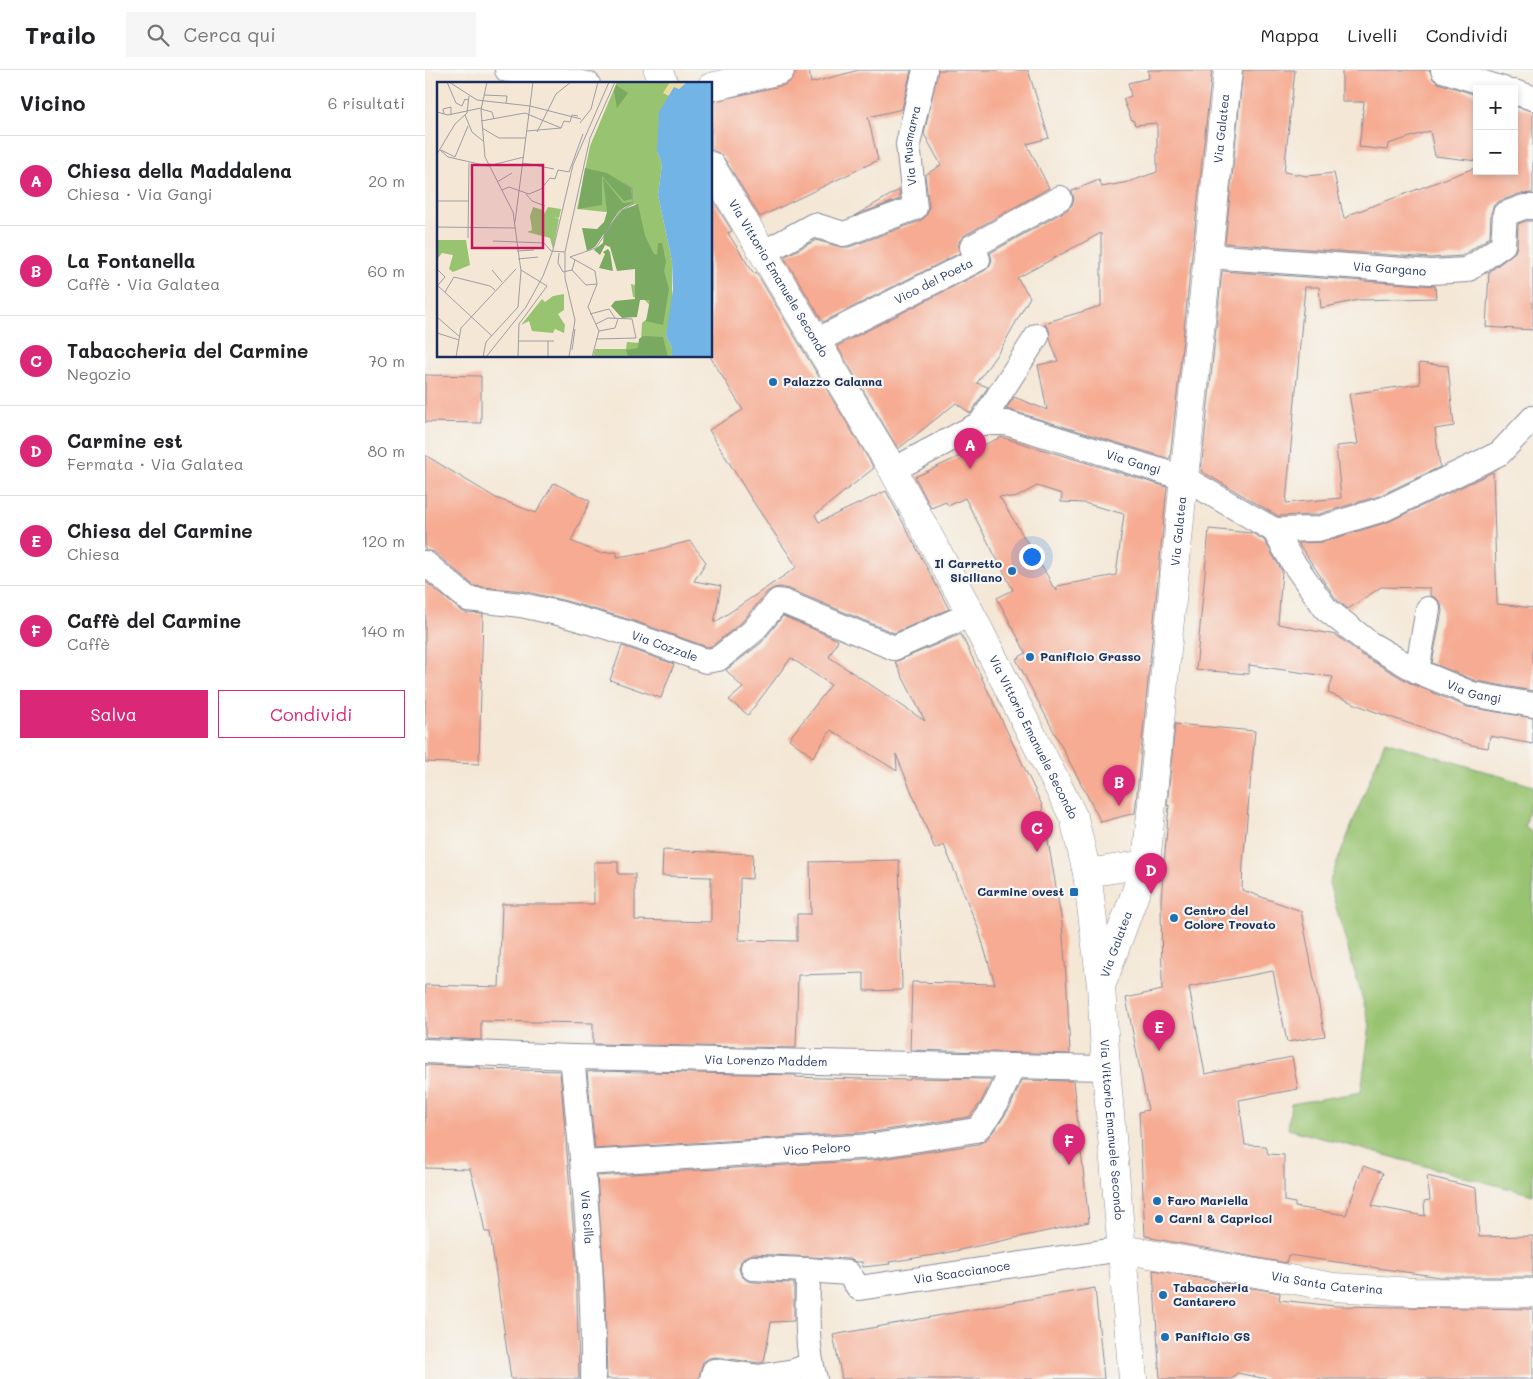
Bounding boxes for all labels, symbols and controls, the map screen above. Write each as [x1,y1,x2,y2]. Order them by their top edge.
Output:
search box [126,12,476,57]
text: Trailo [25,19,96,50]
icon: search [144,21,172,49]
text: Cerca qui [184,22,276,47]
text: Mappa [1260,23,1319,47]
text: Livelli [1347,23,1398,47]
text: Condividi [1426,23,1508,47]
inset map [437,82,713,358]
map controls [1473,85,1518,175]
button: + [1473,85,1518,130]
text: Vicino [20,89,85,116]
text: 6 risultati [328,92,405,113]
street label: Via Galatea [1209,93,1232,164]
street label: Via Musmarra [899,104,924,187]
button: − [1473,130,1518,175]
text: Chiesa della Maddalena [67,158,292,183]
text: A [30,170,42,191]
text: 20 m [368,170,405,191]
text: Chiesa · Via Gangi [67,183,212,204]
street label: Via Vittorio Emanuele Secondo [726,196,833,360]
text: La Fontanella [67,248,195,273]
street label: Vico del Poeta [891,254,975,307]
street label: Via Gargano [1352,257,1427,279]
text: B [31,260,41,281]
text: 60 m [368,260,405,281]
text: Caffè · Via Galatea [67,273,220,294]
text: Tabaccheria del Carmine [67,338,308,363]
text: C [30,350,42,371]
text: 70 m [368,350,405,371]
text: Negozio [67,363,131,384]
place label: Palazzo Calanna [783,373,882,389]
marker: Palazzo Calanna [767,376,779,388]
text: Carmine est [67,428,183,453]
pin: A [954,428,986,469]
text: D [30,440,42,461]
text: 80 m [368,440,405,461]
street label: Via Gangi [1104,445,1163,477]
text: Fermata · Via Galatea [67,453,244,474]
street label: Via Galatea [1166,496,1189,567]
text: Chiesa del Carmine [67,518,253,543]
text: E [31,530,41,551]
text: 120 m [361,530,405,551]
text: Chiesa [67,543,120,564]
your location [1019,544,1045,570]
place label: Il Carretto Siciliano [934,555,1002,585]
marker: Il Carretto Siciliano [1006,565,1018,577]
text: Caffè del Carmine [67,608,241,633]
text: F [31,620,41,641]
text: 140 m [361,620,405,641]
street label: Via Cozzale [629,626,700,665]
text: Caffè [67,633,110,654]
place label: Panificio Grasso [1040,648,1141,664]
marker: Panificio Grasso [1024,651,1036,663]
street label: Via Vittorio Emanuele Secondo [986,652,1082,821]
street label: Via Gangi [1444,675,1503,706]
button: Salva [20,690,208,738]
button: Condividi [218,690,405,738]
pin: B [1103,765,1135,806]
pin: C [1021,811,1053,852]
pin: D [1135,853,1167,894]
place label: Carmine ovest [977,883,1064,899]
marker: Carmine ovest [1068,886,1080,898]
place label: Centro del Colore Trovato [1184,902,1276,932]
street label: Via Galatea [1096,909,1135,980]
marker: Centro del Colore Trovato [1168,912,1180,924]
pin: E [1143,1010,1175,1051]
street label: Via Vittorio Emanuele Secondo [1097,1039,1128,1220]
street label: Via Lorenzo Maddem [704,1051,828,1069]
pin: F [1053,1124,1085,1165]
street label: Vico Peloro [782,1138,851,1158]
street label: Via Scilla [578,1190,598,1245]
place label: Faro Mariella [1167,1192,1248,1208]
marker: Faro Mariella [1151,1195,1163,1207]
place label: Carni & Capricci [1169,1210,1273,1226]
marker: Carni & Capricci [1153,1213,1165,1225]
street label: Via Scaccianoce [913,1257,1011,1287]
street label: Via Santa Caterina [1270,1267,1384,1297]
place label: Tabaccheria Cantarero [1173,1279,1249,1309]
marker: Tabaccheria Cantarero [1157,1289,1169,1301]
place label: Panificio GS [1175,1328,1250,1344]
marker: Panificio GS [1159,1331,1171,1343]

